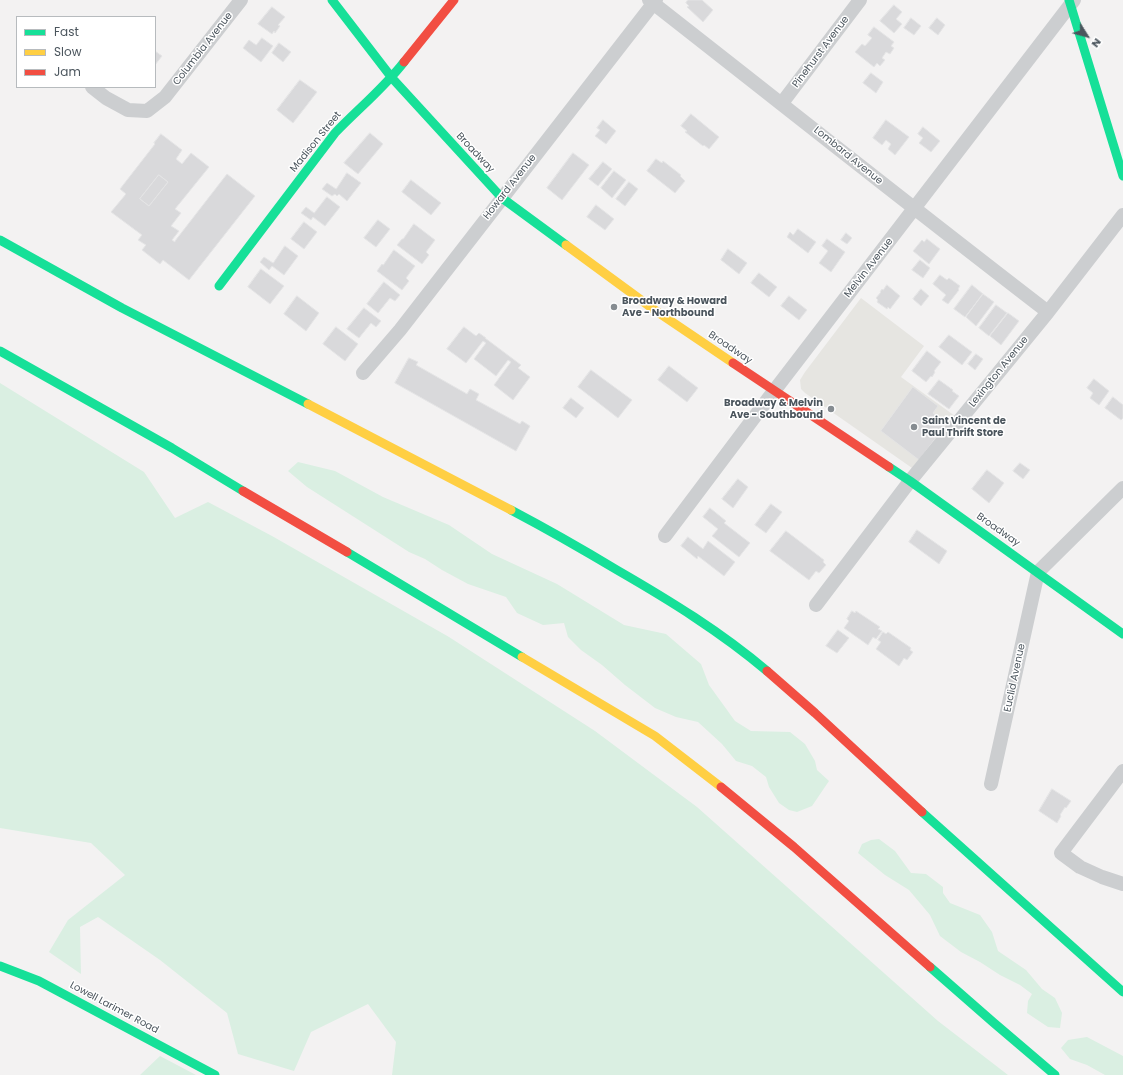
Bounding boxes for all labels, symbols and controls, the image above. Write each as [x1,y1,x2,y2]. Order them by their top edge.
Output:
street label: Columbia Avenue [171,10,235,88]
street label: Pinehurst Avenue [790,14,852,90]
legend [16,16,156,88]
north arrow [1067,16,1107,56]
text: Fast [54,23,79,40]
text: N [1088,35,1105,51]
text: Slow [54,43,82,60]
text: Jam [54,63,81,80]
street label: Madison Street [288,109,344,175]
street label: Lombard Avenue [811,125,885,187]
street label: Broadway [453,130,497,176]
street label: Howard Avenue [481,152,539,222]
street label: Melvin Avenue [842,236,896,300]
place label: Broadway & Howard Ave - Northbound [622,295,727,318]
marker: Broadway & Howard Ave - Northbound [609,302,619,312]
street label: Broadway [706,329,754,367]
street label: Lexington Avenue [967,334,1031,410]
place label: Broadway & Melvin Ave - Southbound [724,397,823,420]
marker: Broadway & Melvin Ave - Southbound [826,404,836,414]
place label: Saint Vincent de Paul Thrift Store [922,415,1006,438]
marker: Saint Vincent de Paul Thrift Store [909,422,919,432]
street label: Broadway [974,511,1022,549]
street label: Euclid Avenue [1002,643,1028,713]
street label: Lowell Larimer Road [68,979,160,1037]

